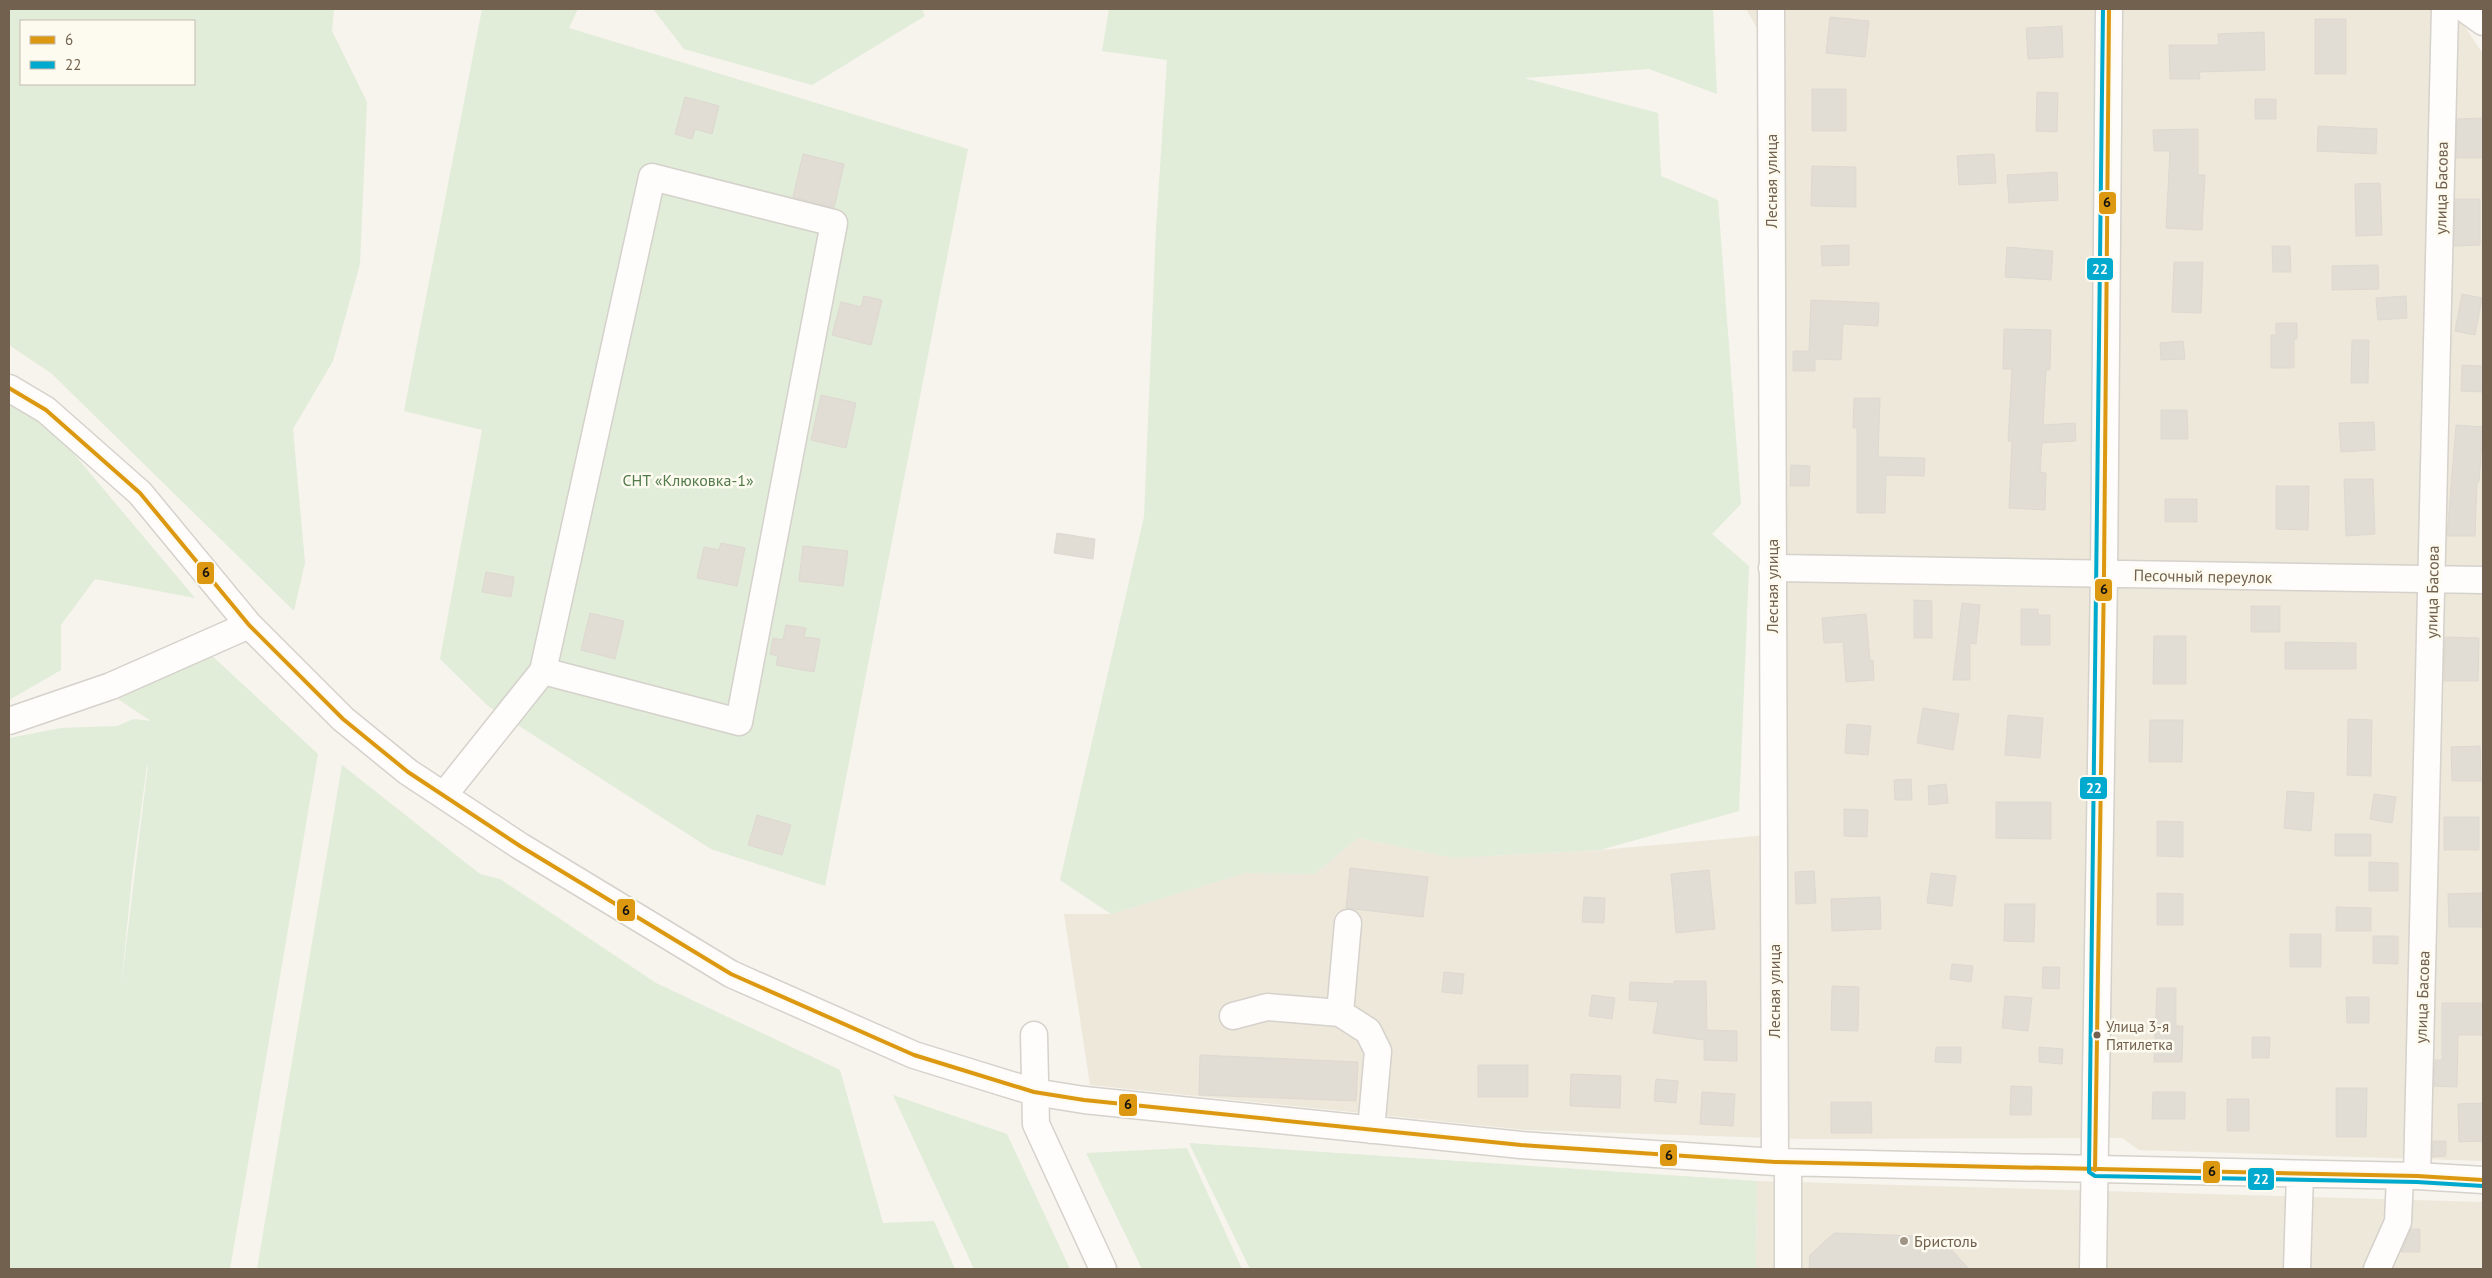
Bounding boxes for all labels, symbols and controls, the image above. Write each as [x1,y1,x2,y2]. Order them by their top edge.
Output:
legend [20,20,195,85]
text: 6 [65,30,73,49]
text: 22 [65,55,81,74]
street label: Лесная улица [1761,134,1781,229]
street label: улица Басова [2430,141,2452,235]
line badge: 6 [2098,191,2117,215]
text: 6 [2103,193,2111,211]
line badge: 22 [2086,257,2114,281]
text: 22 [2092,260,2108,278]
park label: СНТ «Клюковка-1» [622,470,754,490]
street label: Лесная улица [1762,539,1782,634]
street label: улица Басова [2421,545,2443,639]
line badge: 6 [196,561,215,585]
text: 6 [202,563,210,581]
street label: Песочный переулок [2133,565,2273,587]
line badge: 6 [2094,578,2113,602]
text: 6 [2100,580,2108,598]
line badge: 22 [2079,776,2108,800]
text: 22 [2086,779,2102,797]
line badge: 6 [616,898,636,922]
text: 6 [622,901,630,919]
street label: Лесная улица [1764,944,1784,1039]
street label: улица Басова [2410,950,2434,1044]
place label: Улица 3-я Пятилетка [2106,1017,2173,1054]
marker: Улица 3-я Пятилетка [2092,1030,2102,1040]
line badge: 6 [1118,1093,1138,1117]
text: 6 [1124,1095,1132,1113]
line badge: 6 [1659,1143,1678,1167]
text: 6 [1665,1146,1673,1164]
line badge: 6 [2202,1160,2221,1184]
text: 6 [2208,1162,2216,1180]
line badge: 22 [2247,1167,2275,1191]
text: 22 [2253,1170,2269,1188]
place label: Бристоль [1914,1231,1977,1251]
marker: Бристоль [1898,1235,1910,1247]

